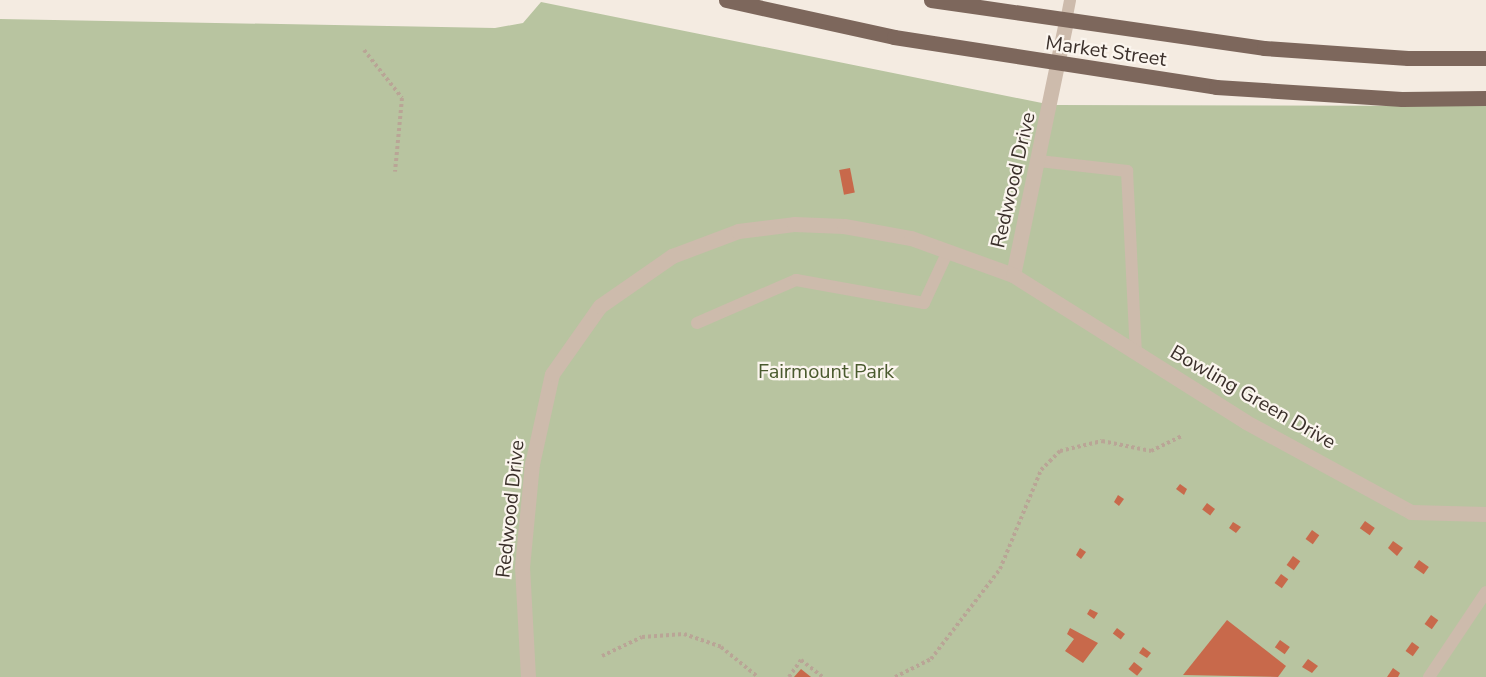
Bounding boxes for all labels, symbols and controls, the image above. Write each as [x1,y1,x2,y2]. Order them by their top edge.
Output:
street label: Market Street [1044,31,1168,71]
street label: Redwood Drive [986,110,1040,250]
street label: Bowling Green Drive [1166,340,1340,454]
park label: Fairmount Park [758,359,894,383]
street label: Redwood Drive [491,439,529,579]

